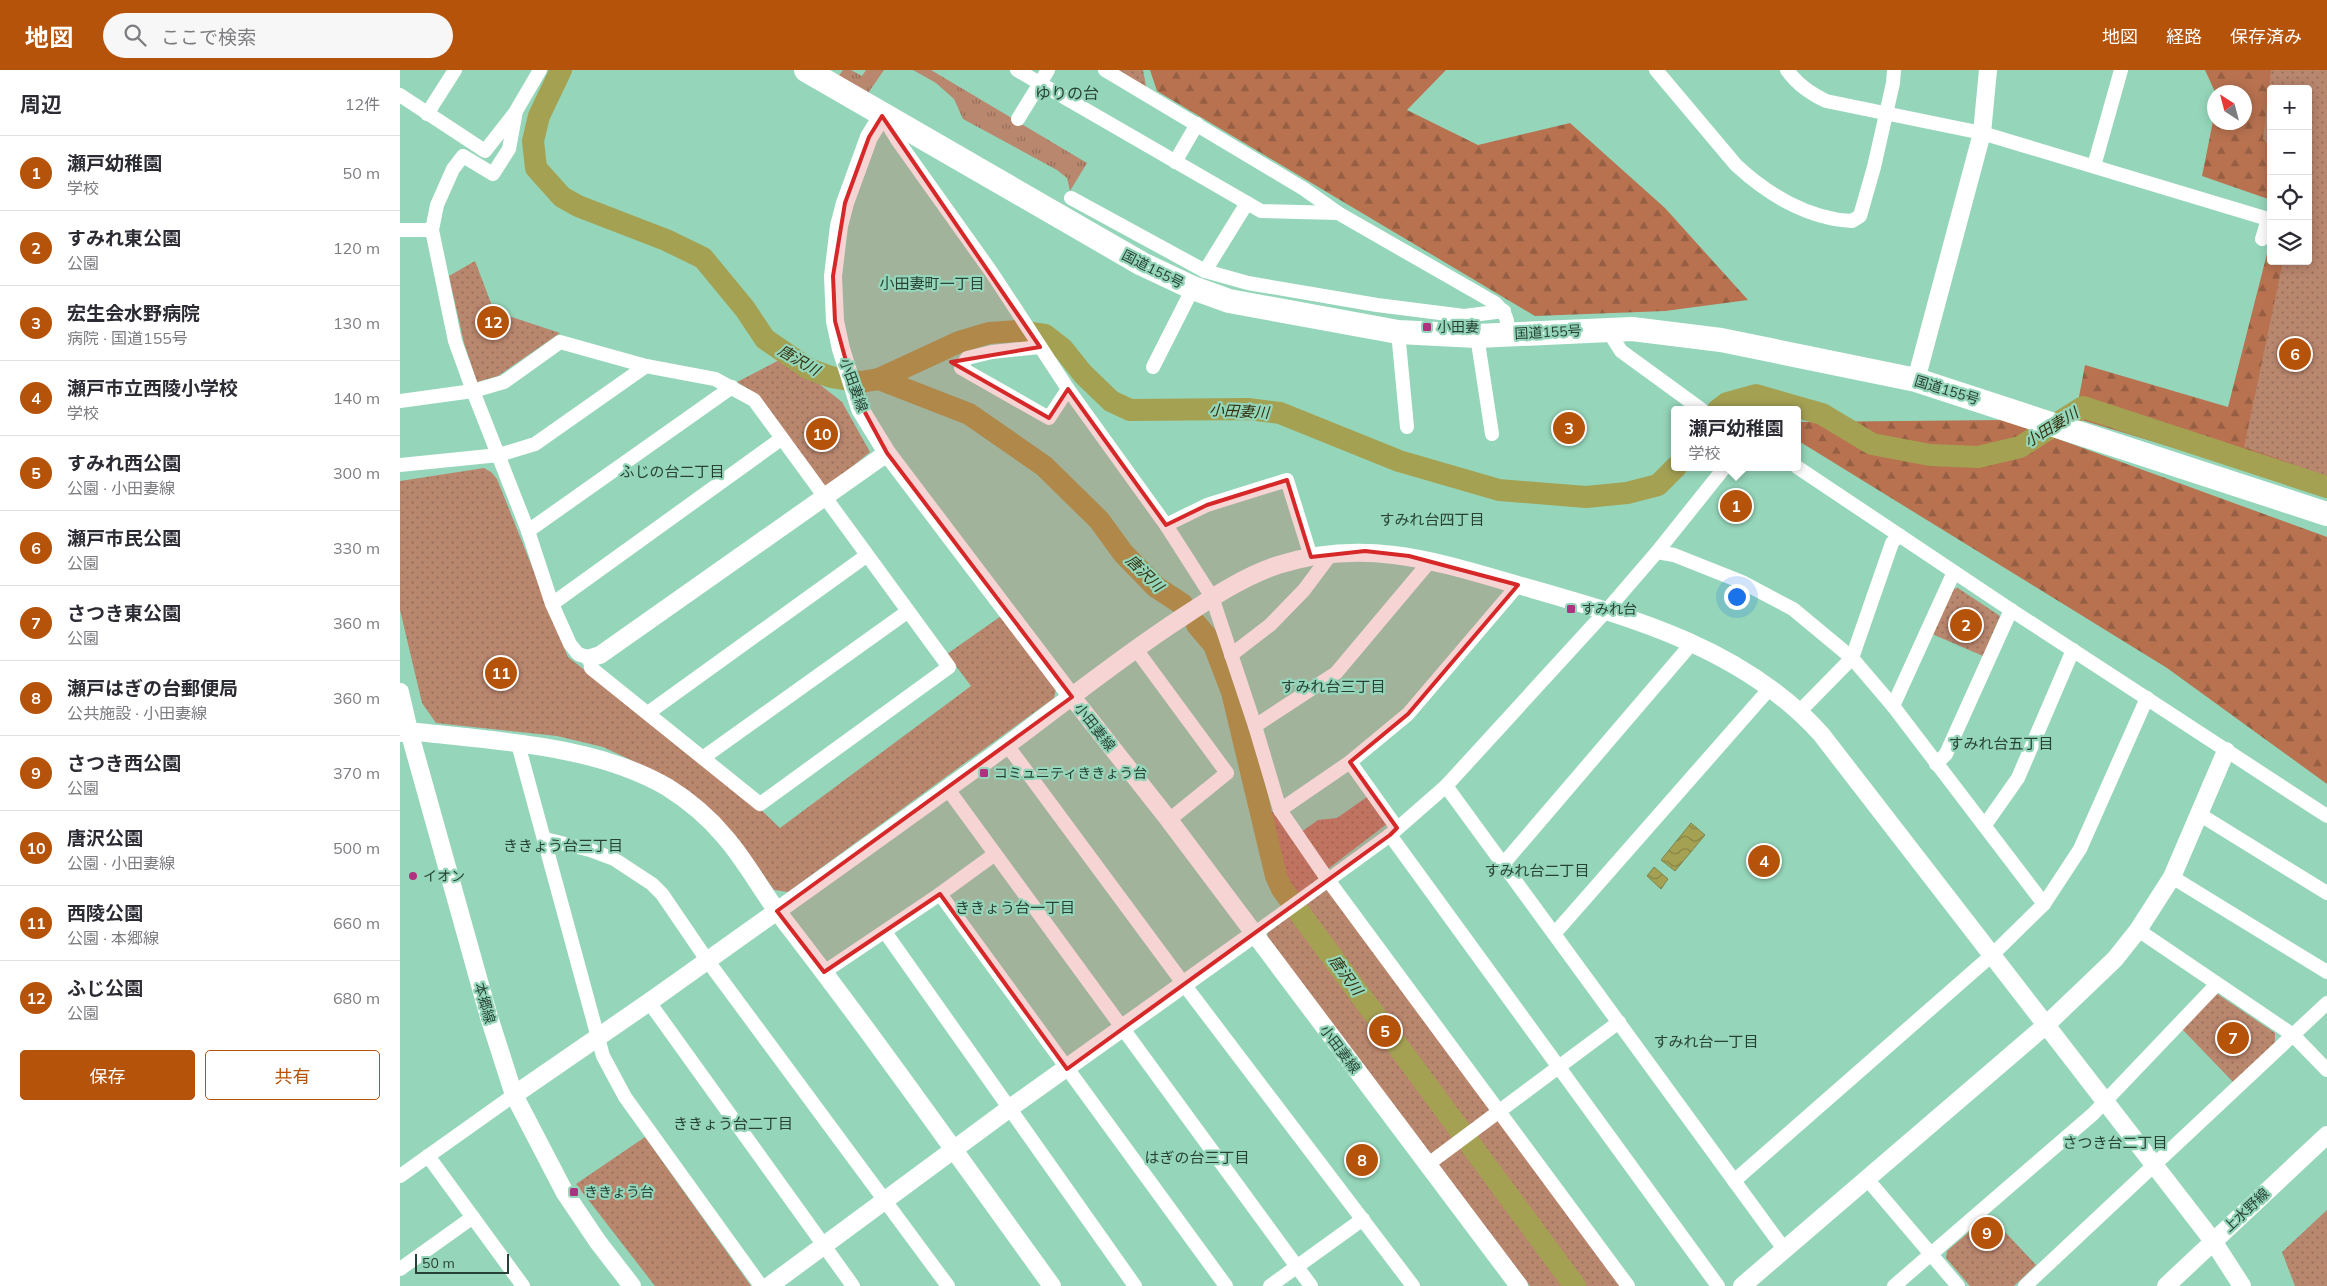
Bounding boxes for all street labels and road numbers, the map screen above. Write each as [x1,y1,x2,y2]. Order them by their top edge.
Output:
street label: 国道155号 [1119,246,1187,292]
street label: 国道155号 [1514,321,1582,343]
street label: 小田妻線 [836,356,872,414]
street label: 国道155号 [1912,372,1982,408]
street label: 小田妻線 [1071,699,1119,755]
street label: 本郷線 [471,980,499,1026]
street label: 小田妻線 [1316,1021,1364,1077]
street label: 上水野線 [2219,1184,2273,1236]

